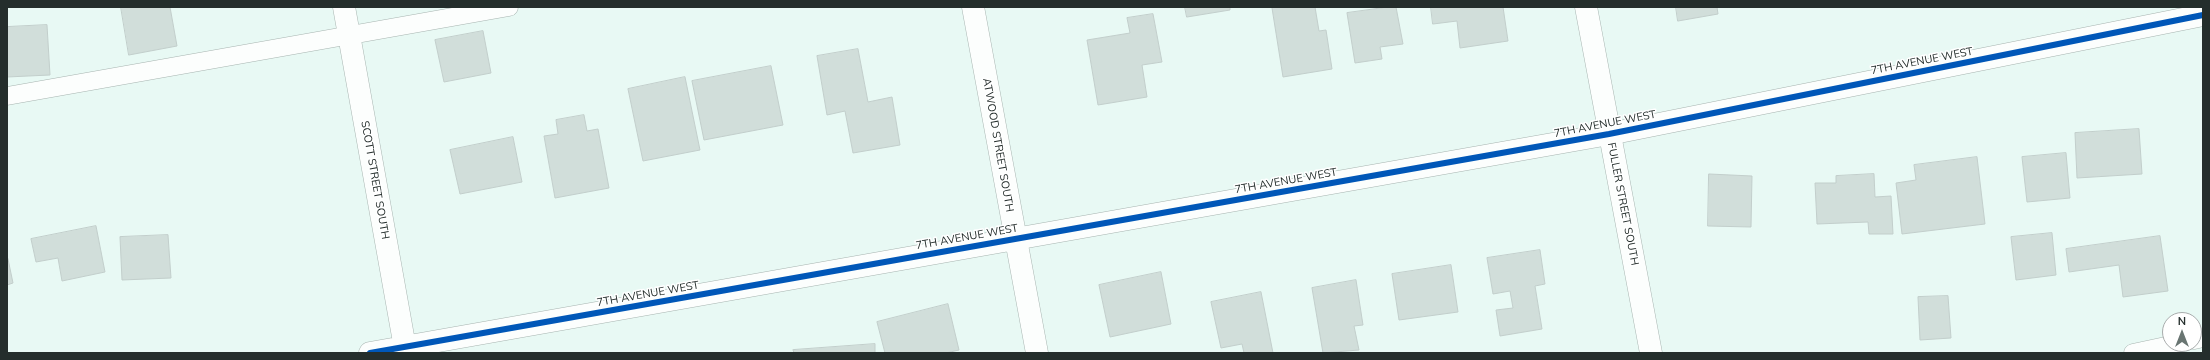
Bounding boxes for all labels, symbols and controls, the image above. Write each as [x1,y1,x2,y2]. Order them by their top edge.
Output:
street label: 7TH AVENUE WEST [1870,45,1974,77]
street label: ATWOOD STREET SOUTH [980,77,1016,213]
street label: 7TH AVENUE WEST [1553,108,1657,140]
street label: SCOTT STREET SOUTH [358,120,392,240]
street label: FULLER STREET SOUTH [1605,141,1641,267]
street label: 7TH AVENUE WEST [1234,165,1338,197]
street label: 7TH AVENUE WEST [915,221,1019,253]
street label: 7TH AVENUE WEST [596,278,700,310]
north arrow [2162,312,2202,352]
text: N [2178,314,2186,328]

